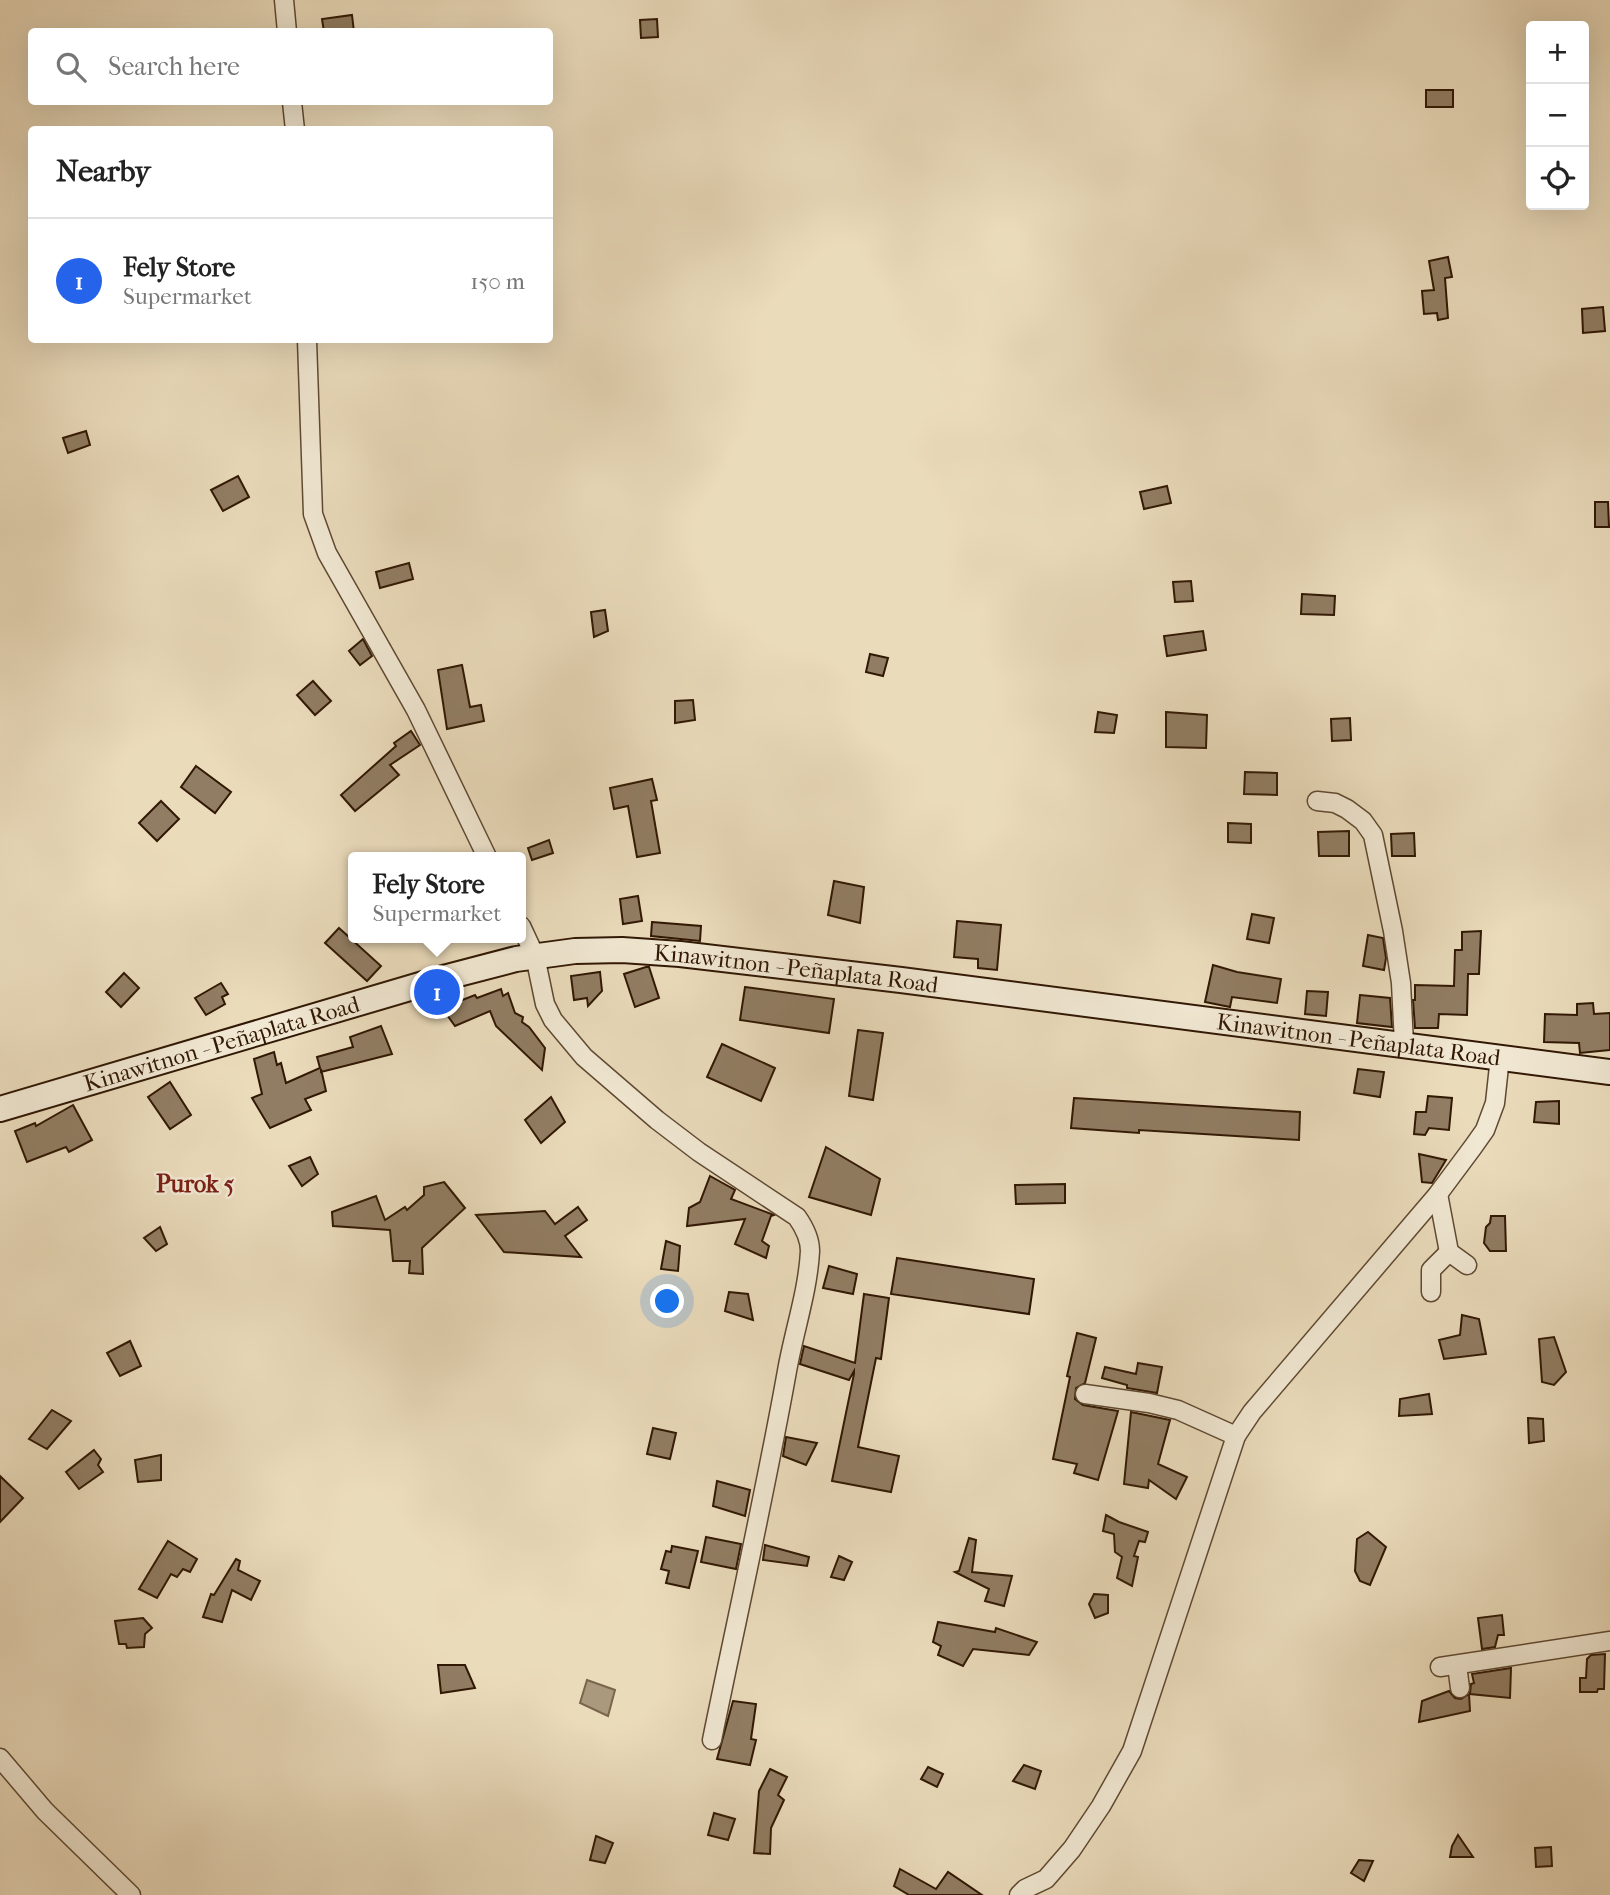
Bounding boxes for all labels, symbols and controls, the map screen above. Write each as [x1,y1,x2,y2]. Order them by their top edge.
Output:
map controls [1526,21,1589,210]
button: + [1526,21,1589,84]
search box [28,28,553,105]
icon: search [52,48,90,86]
text: Search here [108,51,240,82]
button: − [1526,84,1589,147]
button: locate [1526,147,1589,210]
text: Nearby [56,154,151,189]
text: Fely Store [123,252,235,283]
text: 1 [75,268,83,295]
text: 150 m [470,268,525,295]
text: Supermarket [123,283,252,310]
popup [348,852,526,943]
text: Fely Store [373,869,485,900]
text: Supermarket [373,900,501,927]
street label: Kinawitnon - Peñaplata Road [653,939,940,999]
pin: 1 [414,966,460,1018]
street label: Kinawitnon - Peñaplata Road [81,990,363,1098]
street label: Kinawitnon - Peñaplata Road [1215,1008,1503,1072]
district label: Purok 5 [156,1170,234,1198]
your location [650,1284,684,1318]

